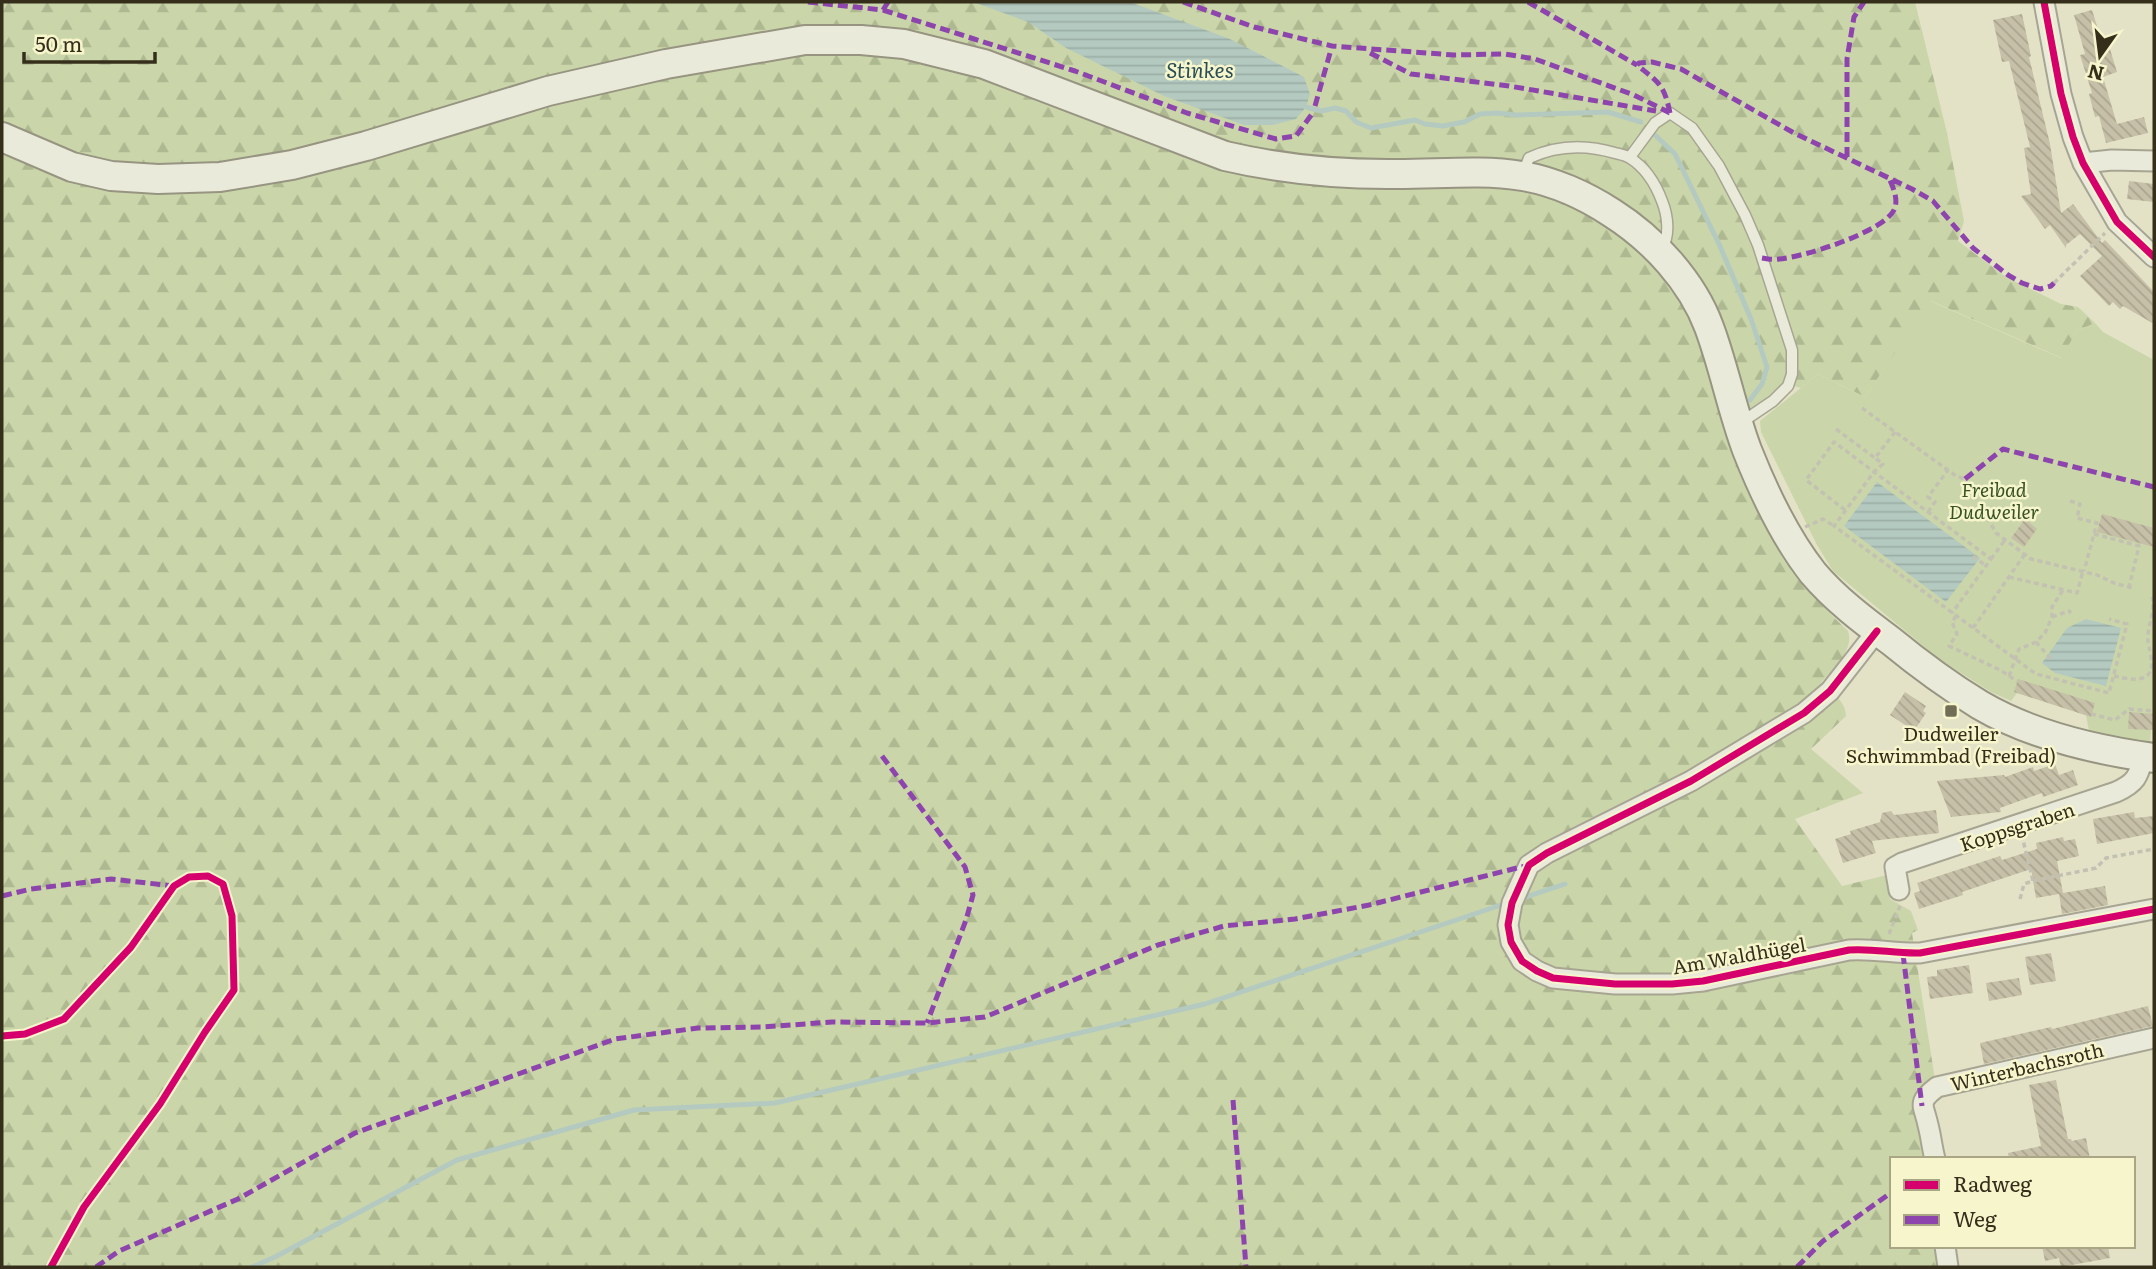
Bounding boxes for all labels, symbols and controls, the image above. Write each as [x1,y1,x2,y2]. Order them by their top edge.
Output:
scale bar [24,21,156,65]
north arrow [2065,21,2135,91]
text: 50 m [35,27,82,58]
water label: Stinkes [1166,53,1234,84]
text: N [2084,58,2107,89]
park label: Freibad Dudweiler [1949,475,2039,525]
marker: Dudweiler Schwimmbad (Freibad) [1943,703,1959,719]
place label: Dudweiler Schwimmbad (Freibad) [1846,719,2056,769]
street label: Koppsgraben [1956,794,2078,858]
street label: Am Waldhügel [1670,930,1808,980]
street label: Winterbachsroth [1948,1035,2106,1097]
legend [1890,1157,2135,1248]
text: Radweg [1953,1167,2032,1198]
text: Weg [1953,1202,1997,1233]

